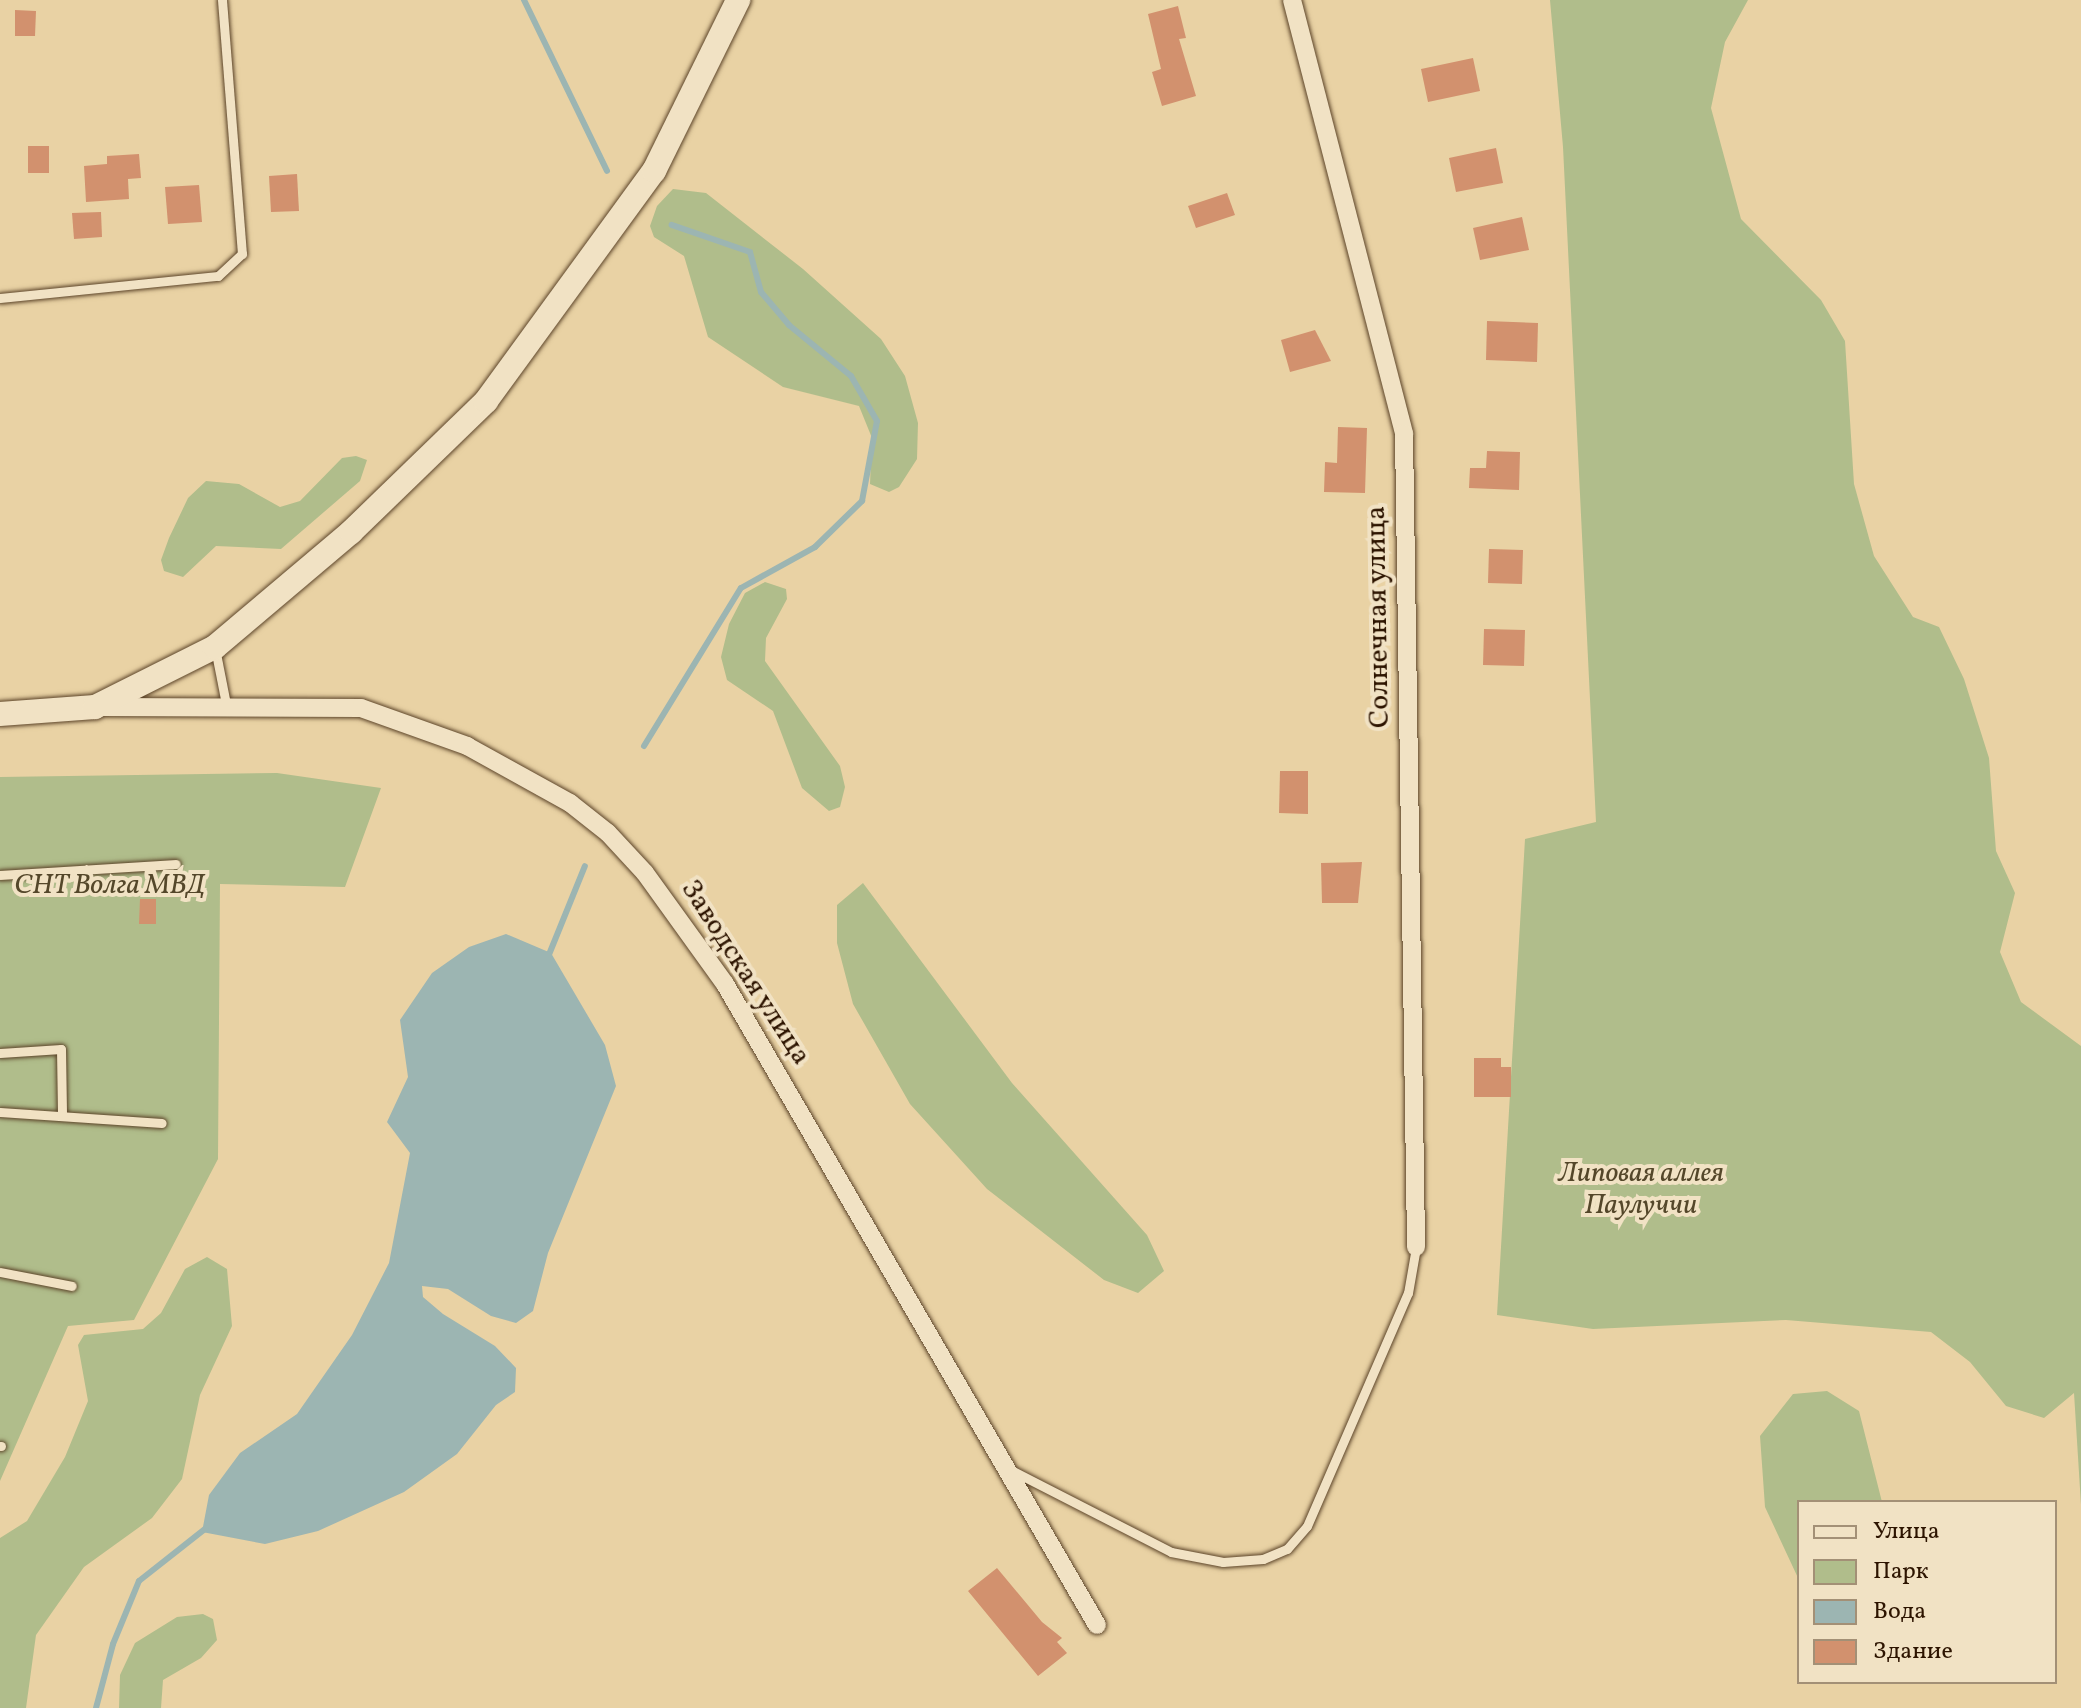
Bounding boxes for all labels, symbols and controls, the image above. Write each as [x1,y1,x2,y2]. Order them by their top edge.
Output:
street label: Солнечная улица [1360,505,1398,729]
park label: СНТ Волга МВД [14,869,206,903]
street label: Заводская улица [673,874,817,1072]
park label: Липовая аллея Паулуччи [1558,1157,1724,1223]
legend [1797,1500,2057,1684]
text: Улица [1873,1515,1940,1549]
text: Парк [1873,1555,1929,1589]
text: Вода [1873,1595,1926,1629]
text: Здание [1873,1635,1953,1669]

